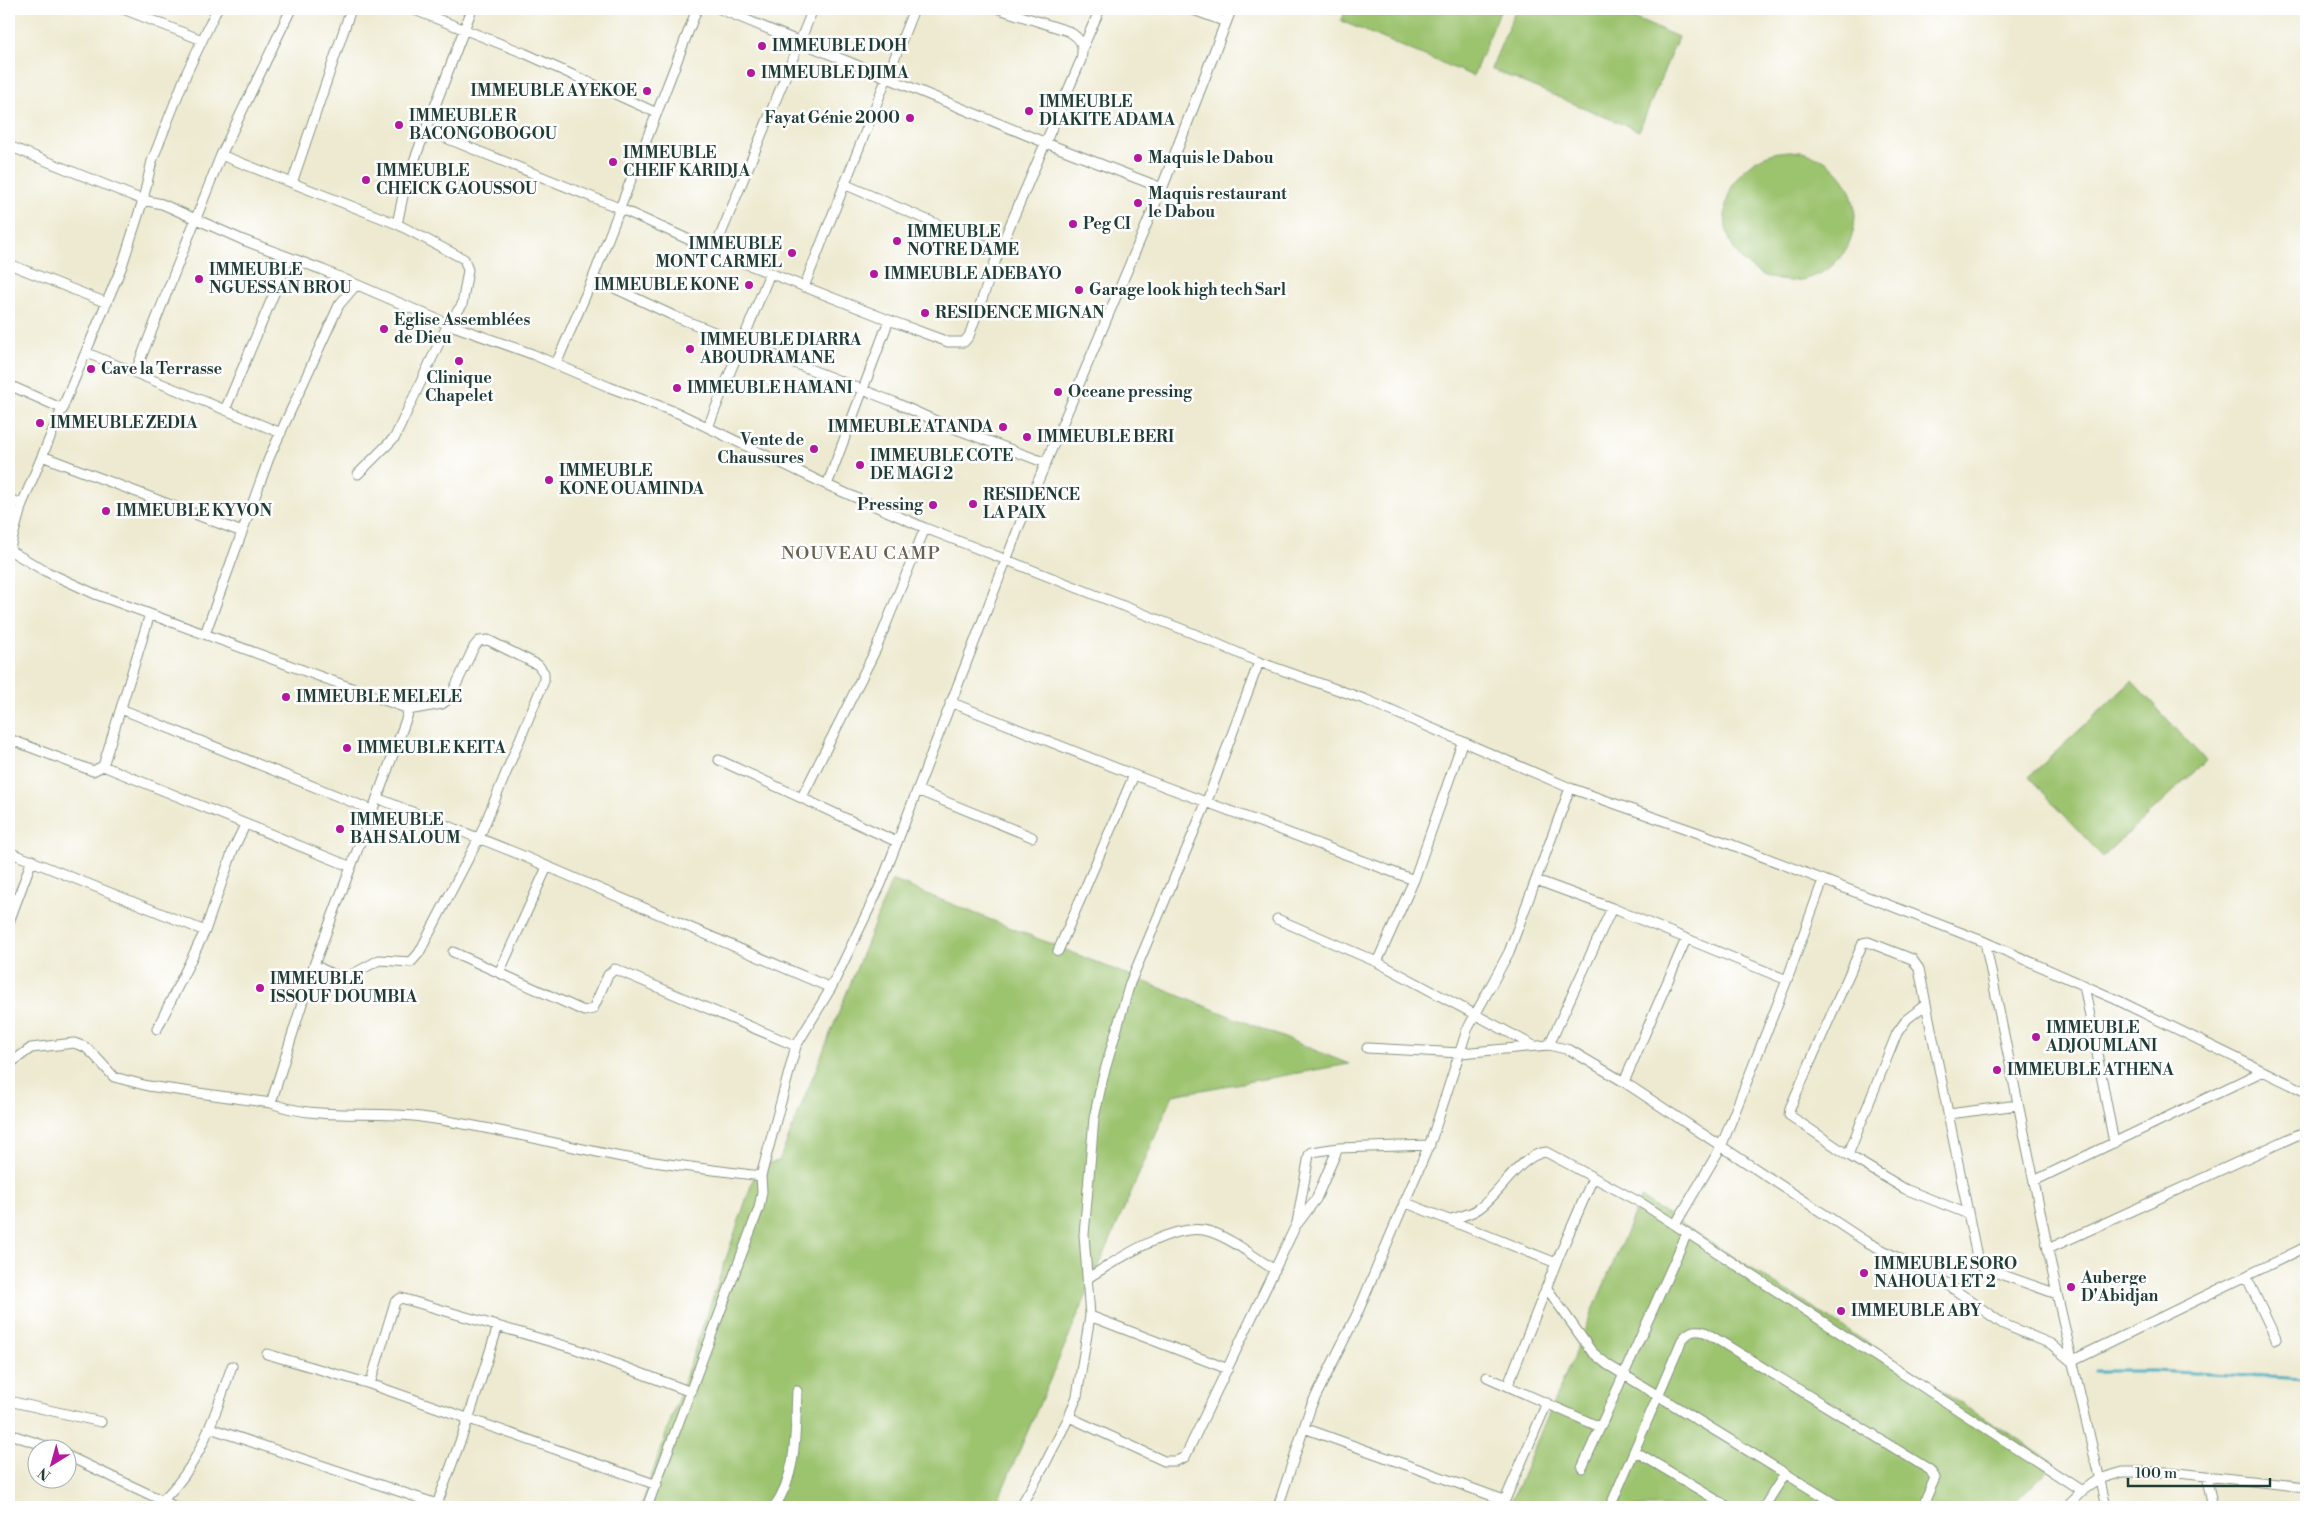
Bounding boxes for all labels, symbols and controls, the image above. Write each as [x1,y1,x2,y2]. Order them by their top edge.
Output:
place label: IMMEUBLE DOH [772,36,907,56]
marker: IMMEUBLE DOH [756,40,768,52]
place label: IMMEUBLE DJIMA [761,63,909,83]
marker: IMMEUBLE DJIMA [745,67,757,79]
place label: IMMEUBLE AYEKOE [471,81,637,101]
marker: IMMEUBLE AYEKOE [641,85,653,97]
place label: IMMEUBLE DIAKITE ADAMA [1039,92,1175,130]
marker: IMMEUBLE DIAKITE ADAMA [1023,105,1035,117]
place label: IMMEUBLE R BACONGOBOGOU [409,106,558,144]
place label: Fayat Génie 2000 [764,108,900,128]
marker: Fayat Génie 2000 [904,112,916,124]
marker: IMMEUBLE R BACONGOBOGOU [393,119,405,131]
place label: IMMEUBLE CHEIF KARIDJA [623,143,751,181]
place label: Maquis le Dabou [1148,148,1274,168]
marker: Maquis le Dabou [1132,152,1144,164]
marker: IMMEUBLE CHEIF KARIDJA [607,156,619,168]
place label: IMMEUBLE CHEICK GAOUSSOU [376,161,538,199]
marker: IMMEUBLE CHEICK GAOUSSOU [360,174,372,186]
place label: Maquis restaurant le Dabou [1148,184,1287,222]
marker: Maquis restaurant le Dabou [1132,197,1144,209]
place label: Peg CI [1083,214,1131,234]
marker: Peg CI [1067,218,1079,230]
place label: IMMEUBLE NOTRE DAME [907,222,1019,260]
place label: IMMEUBLE MONT CARMEL [655,234,782,272]
marker: IMMEUBLE NOTRE DAME [891,235,903,247]
marker: IMMEUBLE MONT CARMEL [786,247,798,259]
place label: IMMEUBLE NGUESSAN BROU [209,260,353,298]
place label: IMMEUBLE ADEBAYO [884,264,1062,284]
marker: IMMEUBLE ADEBAYO [868,268,880,280]
marker: IMMEUBLE NGUESSAN BROU [193,273,205,285]
place label: IMMEUBLE KONE [594,275,739,295]
marker: IMMEUBLE KONE [743,279,755,291]
place label: Garage look high tech Sarl [1089,280,1287,300]
marker: Garage look high tech Sarl [1073,284,1085,296]
place label: RESIDENCE MIGNAN [935,303,1105,323]
marker: RESIDENCE MIGNAN [919,307,931,319]
place label: Eglise Assemblées de Dieu [394,310,530,348]
marker: Eglise Assemblées de Dieu [378,323,390,335]
place label: IMMEUBLE DIARRA ABOUDRAMANE [699,330,862,368]
marker: IMMEUBLE DIARRA ABOUDRAMANE [684,343,696,355]
marker: Clinique Chapelet [453,355,465,367]
place label: Cave la Terrasse [101,359,223,379]
marker: Cave la Terrasse [85,363,97,375]
place label: Clinique Chapelet [425,368,493,406]
place label: IMMEUBLE HAMANI [687,378,853,398]
marker: IMMEUBLE HAMANI [671,382,683,394]
place label: Oceane pressing [1068,382,1193,402]
marker: Oceane pressing [1052,386,1064,398]
place label: IMMEUBLE ZEDIA [50,413,198,433]
marker: IMMEUBLE ZEDIA [34,417,46,429]
place label: IMMEUBLE ATANDA [828,417,994,437]
marker: IMMEUBLE ATANDA [997,421,1009,433]
place label: IMMEUBLE BERI [1037,427,1174,447]
place label: Vente de Chaussures [717,430,804,468]
marker: IMMEUBLE BERI [1021,431,1033,443]
marker: Vente de Chaussures [808,443,820,455]
place label: IMMEUBLE COTE DE MAGI 2 [870,446,1013,484]
marker: IMMEUBLE COTE DE MAGI 2 [854,459,866,471]
place label: IMMEUBLE KONE OUAMINDA [559,461,705,499]
marker: IMMEUBLE KONE OUAMINDA [543,474,555,486]
place label: RESIDENCE LA PAIX [983,485,1080,523]
place label: Pressing [857,495,924,515]
marker: RESIDENCE LA PAIX [967,498,979,510]
marker: Pressing [927,499,939,511]
place label: IMMEUBLE KYVON [116,501,272,521]
marker: IMMEUBLE KYVON [100,505,112,517]
district label: NOUVEAU CAMP [781,542,941,565]
place label: IMMEUBLE MELELE [296,687,462,707]
marker: IMMEUBLE MELELE [280,691,292,703]
place label: IMMEUBLE KEITA [357,738,506,758]
marker: IMMEUBLE KEITA [341,742,353,754]
place label: IMMEUBLE BAH SALOUM [350,810,461,848]
marker: IMMEUBLE BAH SALOUM [334,823,346,835]
place label: IMMEUBLE ISSOUF DOUMBIA [270,969,417,1007]
marker: IMMEUBLE ISSOUF DOUMBIA [254,982,266,994]
place label: IMMEUBLE ADJOUMLANI [2045,1018,2157,1056]
marker: IMMEUBLE ADJOUMLANI [2030,1031,2042,1043]
place label: IMMEUBLE ATHENA [2007,1060,2174,1080]
marker: IMMEUBLE ATHENA [1991,1064,2003,1076]
place label: IMMEUBLE SORO NAHOUA 1 ET 2 [1874,1254,2017,1292]
marker: IMMEUBLE SORO NAHOUA 1 ET 2 [1858,1267,1870,1279]
place label: Auberge D'Abidjan [2080,1268,2159,1306]
marker: Auberge D'Abidjan [2065,1281,2077,1293]
place label: IMMEUBLE ABY [1851,1301,1982,1321]
marker: IMMEUBLE ABY [1835,1305,1847,1317]
north arrow [28,1438,78,1488]
scale bar [2128,1456,2270,1488]
text: N [35,1463,55,1484]
text: 100 m [2135,1464,2177,1483]

